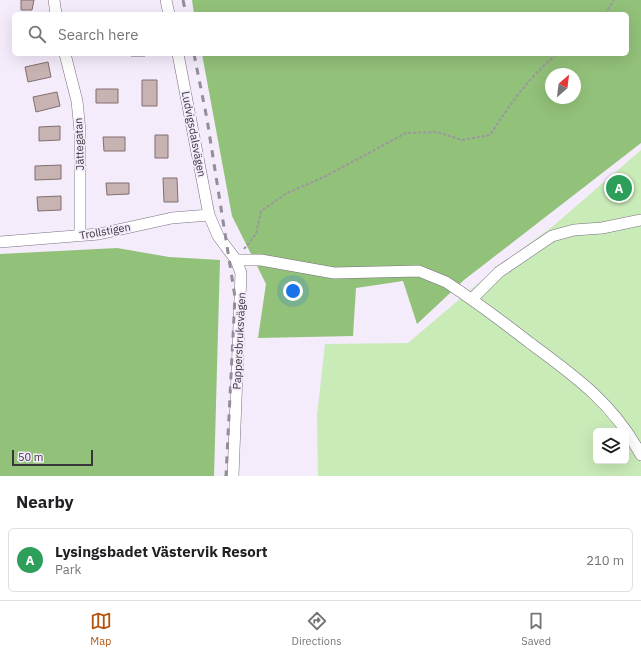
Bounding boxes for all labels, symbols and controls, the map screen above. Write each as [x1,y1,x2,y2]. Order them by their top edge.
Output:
search box [12,12,629,56]
icon: search [26,23,48,45]
text: Search here [58,25,138,44]
north arrow [545,68,581,104]
street label: Ludvigsdalsvägen [179,90,209,178]
street label: Jättegatan [71,117,87,171]
pin: A [606,173,632,203]
street label: Trollstigen [78,220,132,242]
your location [283,281,303,301]
street label: Pappersbruksvägen [229,292,249,390]
map controls [593,428,629,464]
button: layers [593,428,629,464]
scale bar [12,448,93,467]
text: 50 m [18,450,43,464]
text: Nearby [16,491,74,513]
text: Lysingsbadet Västervik Resort [55,542,268,561]
text: A [26,552,34,569]
text: 210 m [586,552,624,569]
text: Park [55,561,81,578]
tab: Map [90,610,112,648]
tab: Directions [292,610,342,648]
tab: Saved [521,610,551,648]

